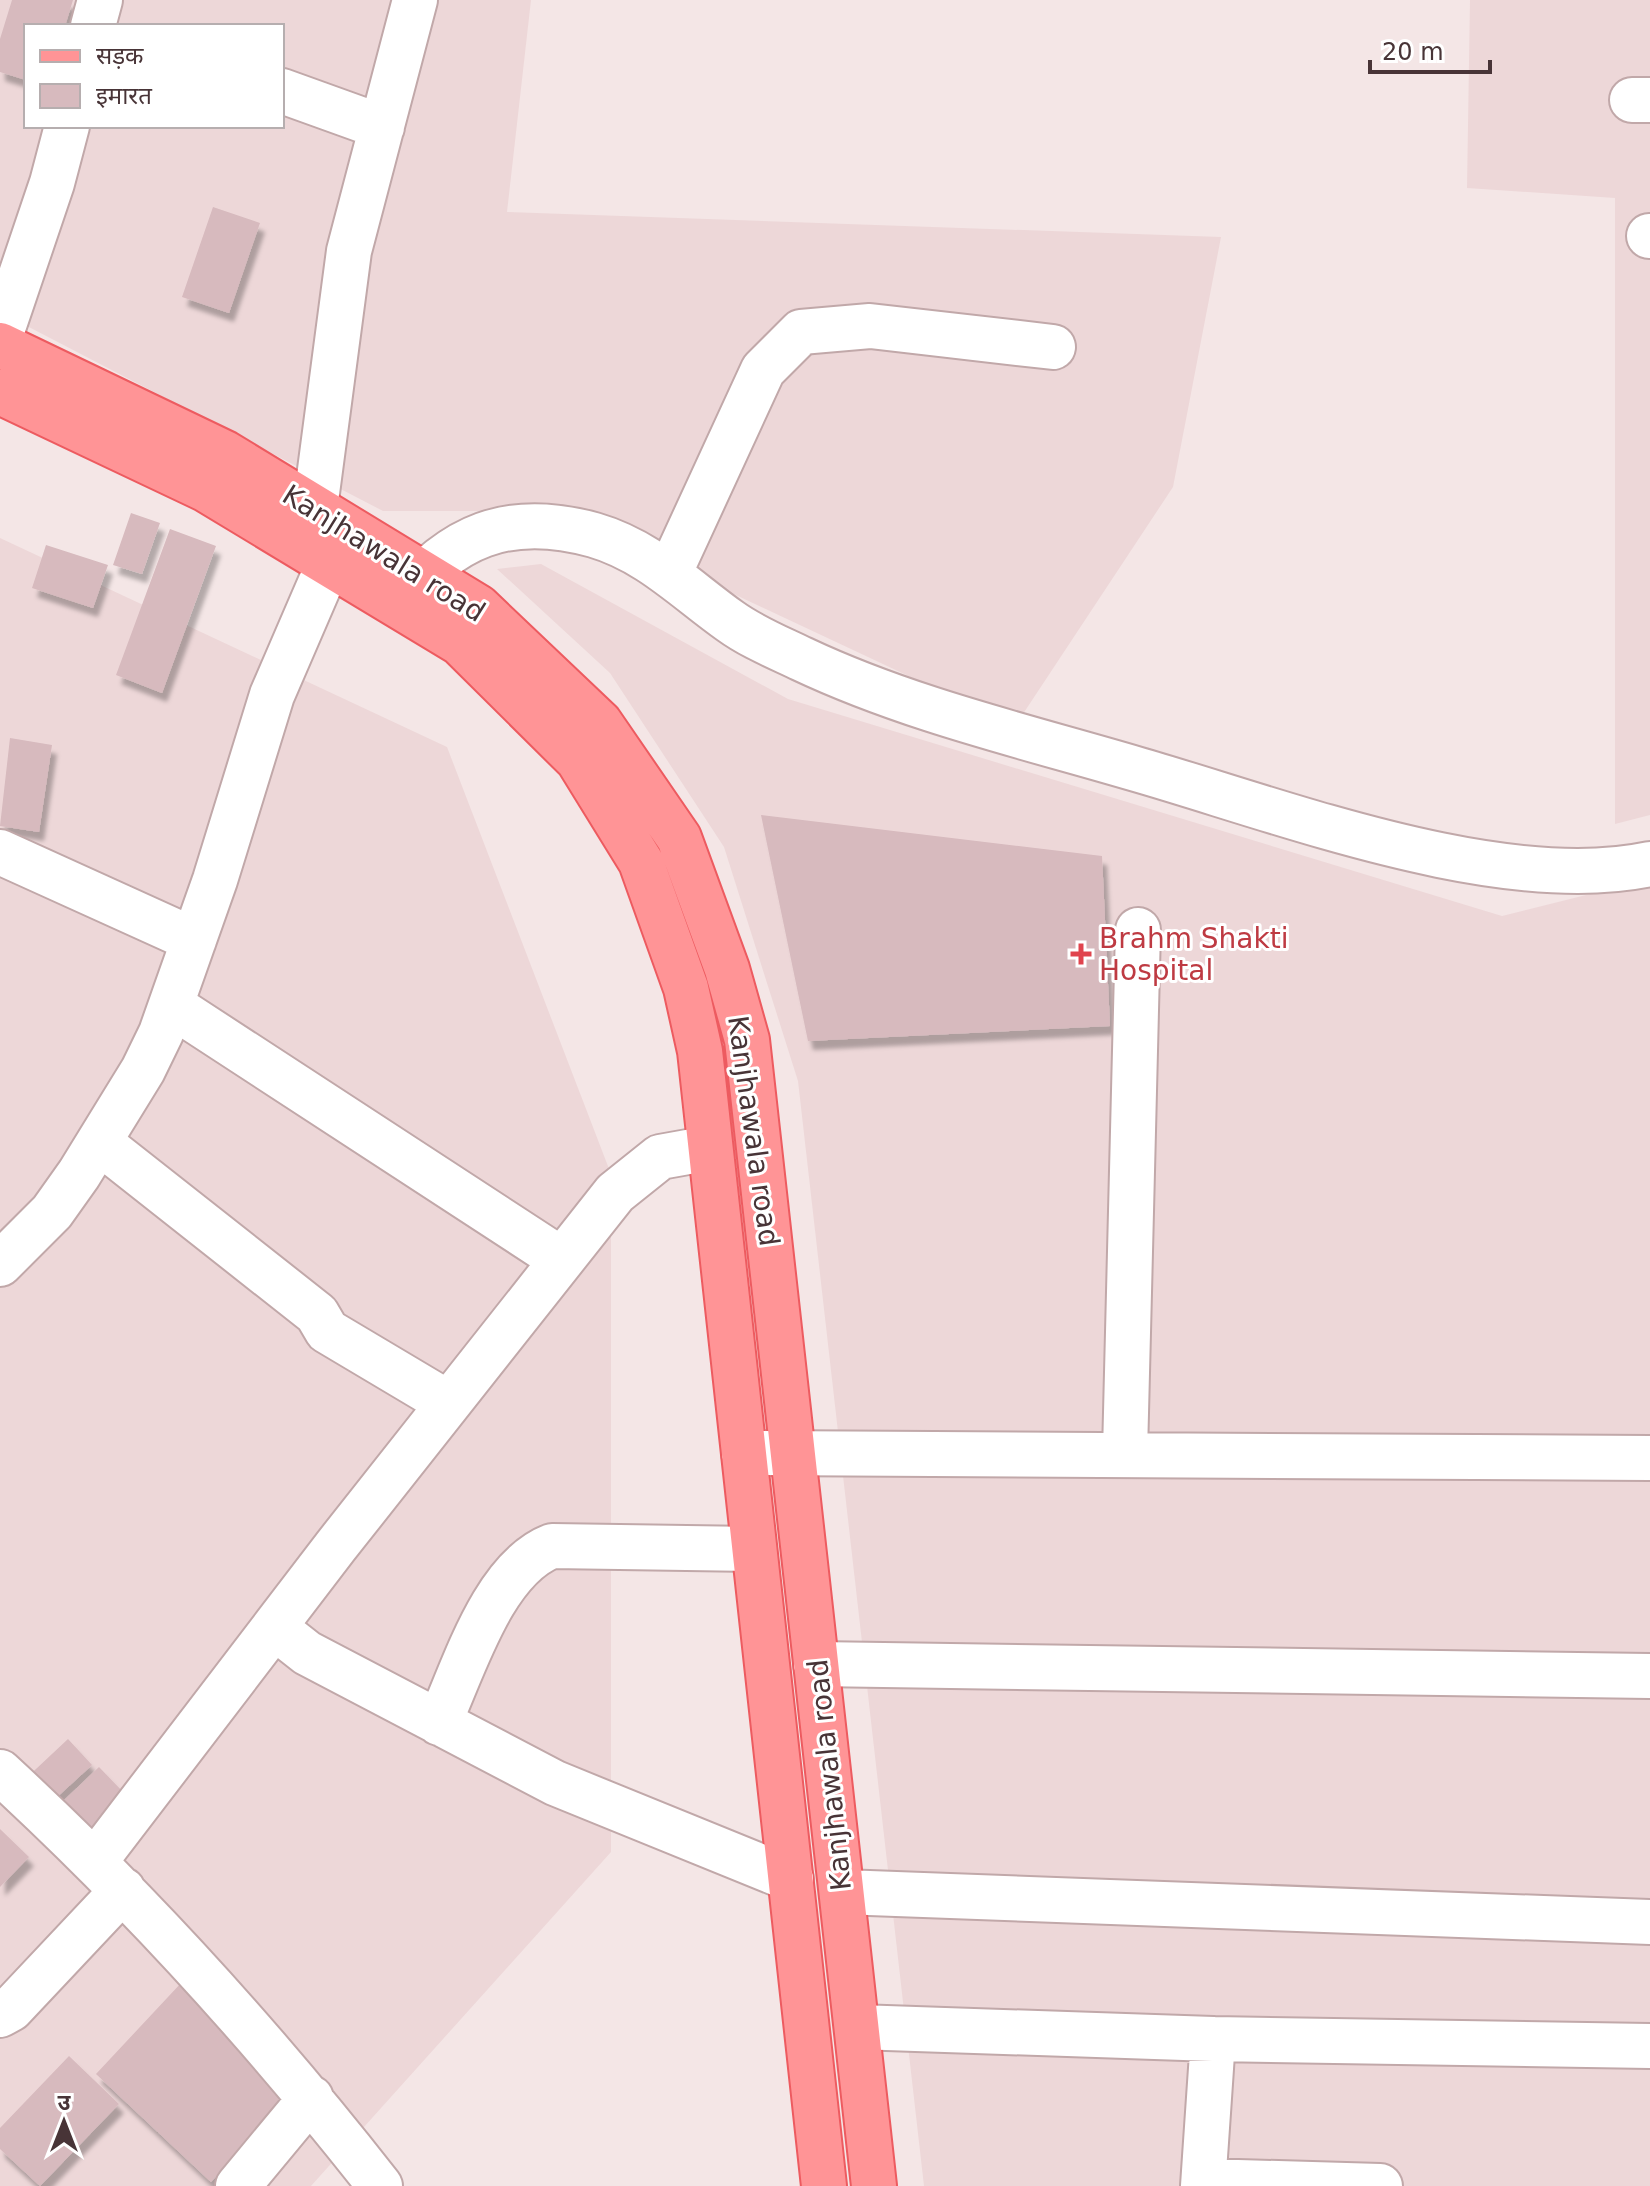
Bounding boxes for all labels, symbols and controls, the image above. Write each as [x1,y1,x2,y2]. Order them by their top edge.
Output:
legend [24,24,284,128]
scale bar [1370,24,1490,74]
text: 20 m [1382,38,1444,66]
text: सड़क [96,42,144,70]
text: इमारत [96,82,153,110]
street label: Kanjhawala road [276,478,491,629]
place label: Brahm Shakti Hospital [1099,922,1288,987]
marker: Brahm Shakti Hospital [1070,943,1092,965]
street label: Kanjhawala road [721,1014,786,1248]
street label: Kanjhawala road [801,1658,858,1892]
north arrow [24,2082,104,2162]
text: उ [58,2090,72,2115]

